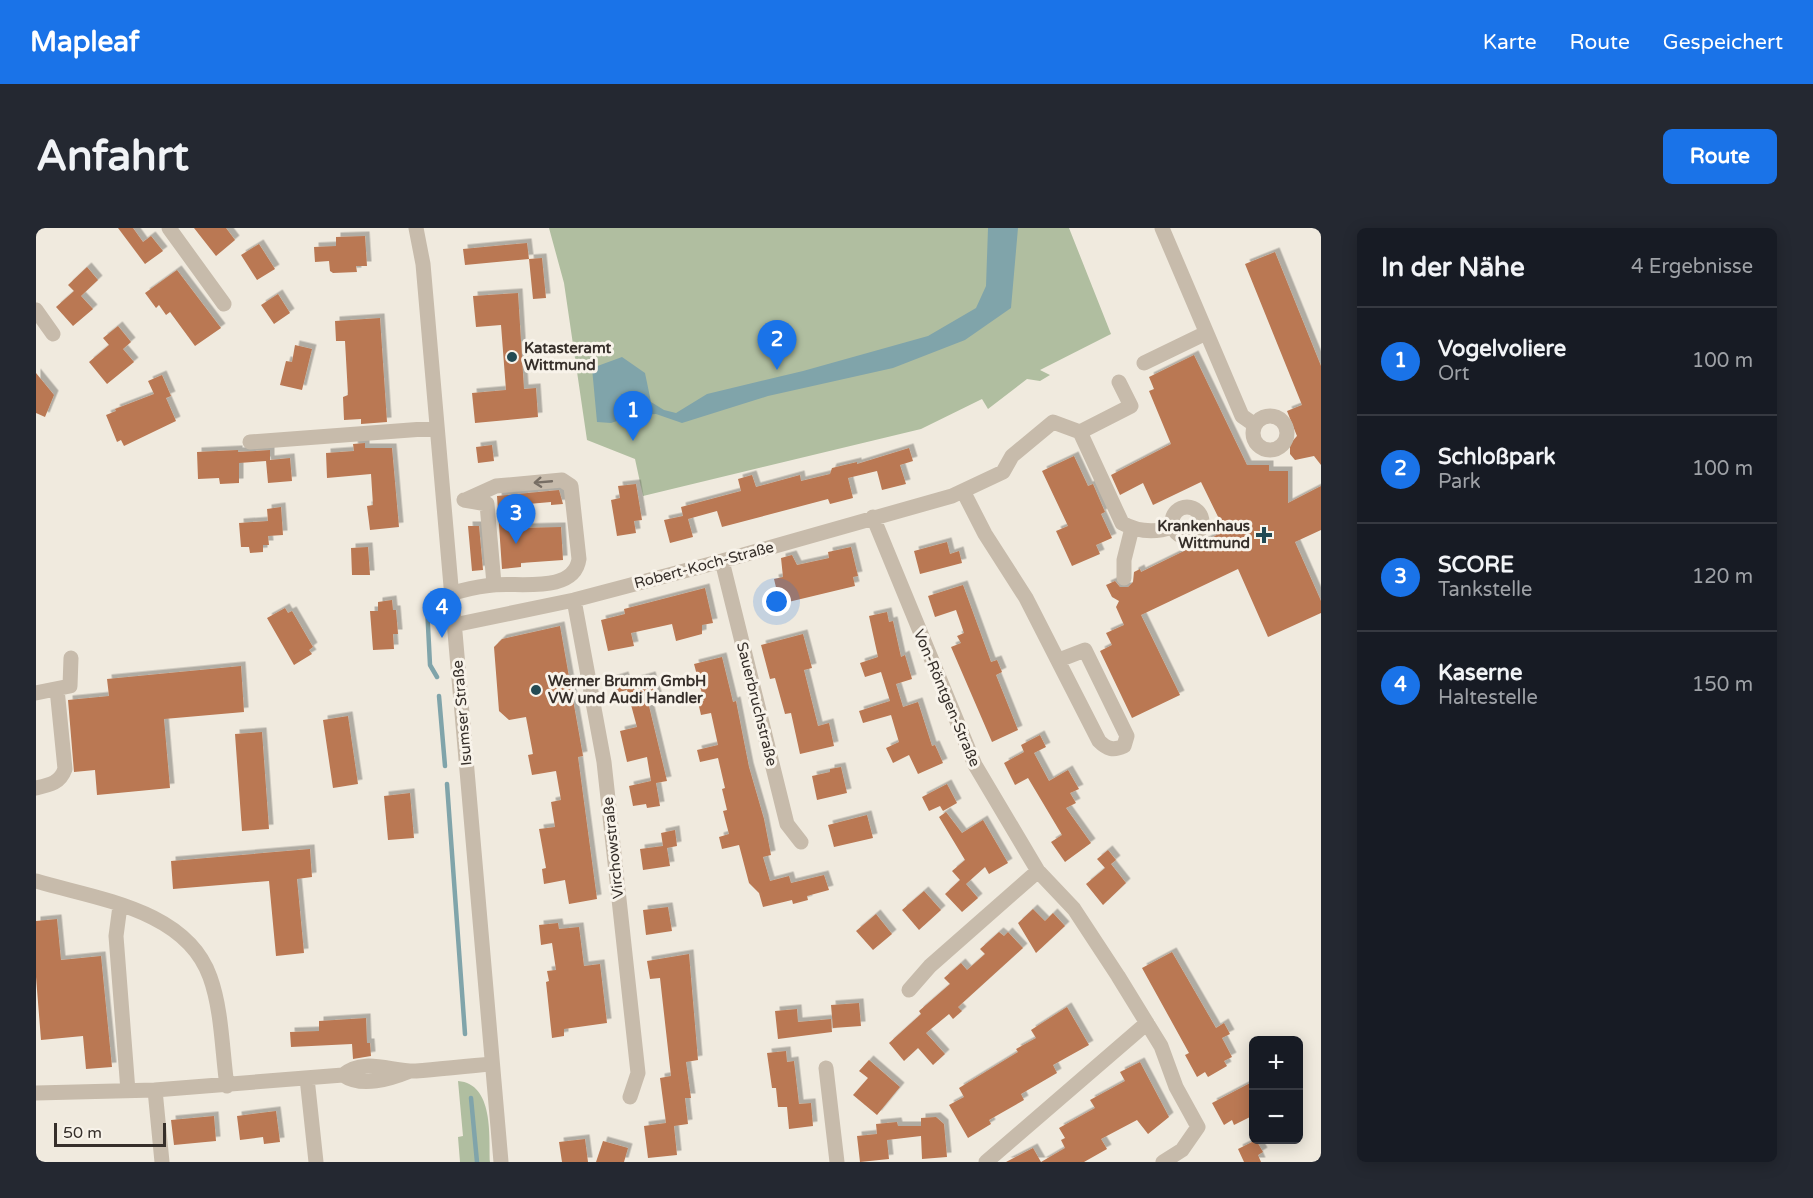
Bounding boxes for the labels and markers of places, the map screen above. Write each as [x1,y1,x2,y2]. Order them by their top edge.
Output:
pin: 2 [758,320,796,370]
place label: Katasteramt Wittmund [524,339,611,374]
marker: Katasteramt Wittmund [505,350,519,364]
pin: 1 [614,392,652,441]
pin: 3 [496,494,536,544]
place label: Krankenhaus Wittmund [1157,517,1250,552]
marker: Krankenhaus Wittmund [1255,526,1273,544]
pin: 4 [422,588,462,638]
place label: Werner Brumm GmbH VW und Audi Handler [548,672,706,707]
marker: Werner Brumm GmbH VW und Audi Handler [529,683,543,697]

